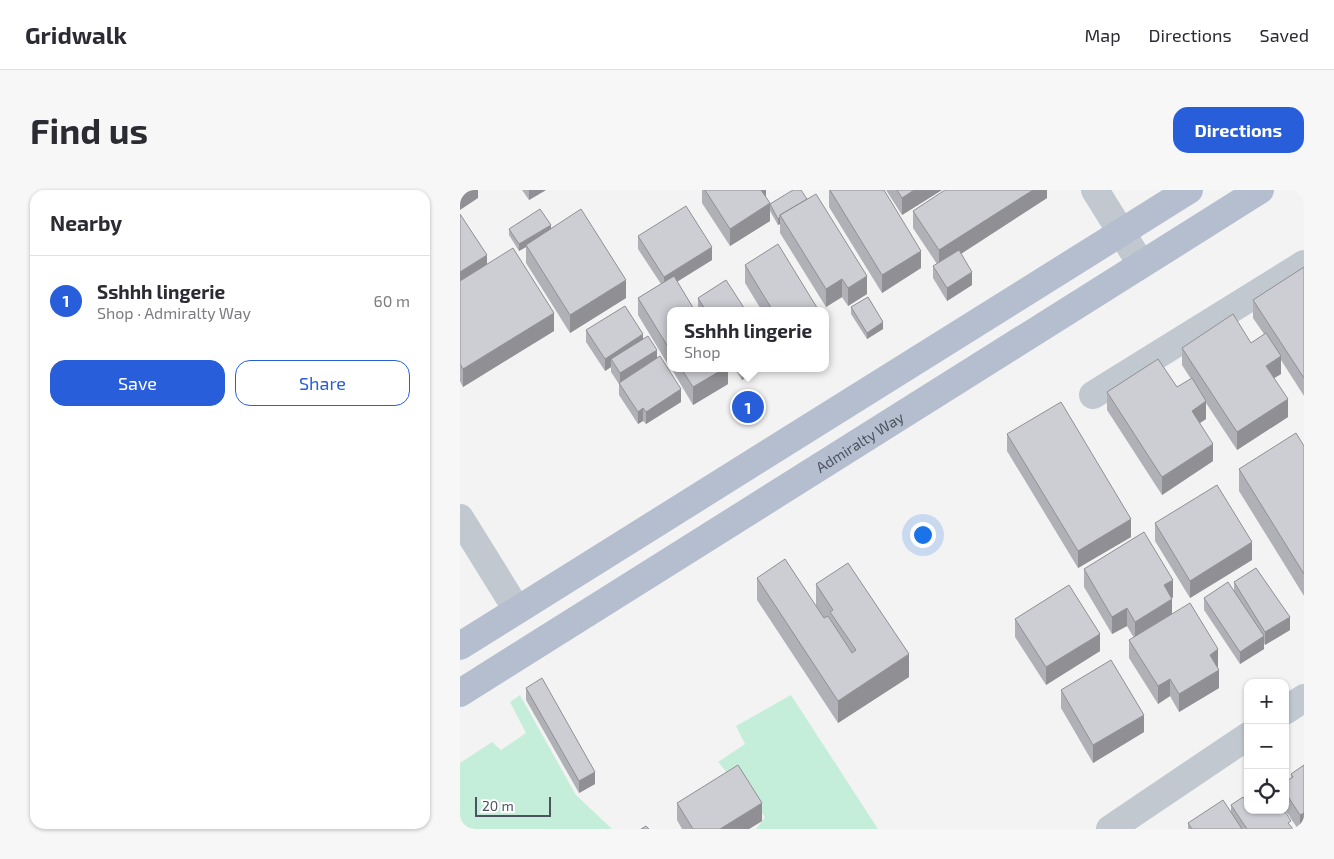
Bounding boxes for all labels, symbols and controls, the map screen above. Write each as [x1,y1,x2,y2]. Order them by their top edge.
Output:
text: Gridwalk [25,20,127,49]
text: Map [1084,24,1121,46]
text: Directions [1149,24,1232,46]
text: Saved [1260,24,1309,46]
button: Directions [1173,107,1304,153]
text: Find us [30,109,148,151]
text: Nearby [50,210,122,235]
text: Sshhh lingerie [97,280,225,303]
text: 1 [63,291,69,310]
text: 60 m [374,291,410,310]
text: Shop · Admiralty Way [97,303,251,322]
popup [667,307,829,372]
text: Sshhh lingerie [684,319,812,342]
text: Shop [684,342,721,361]
button: Save [50,360,225,406]
button: Share [235,360,410,406]
pin: 1 [732,388,764,426]
street label: Admiralty Way [812,407,907,476]
your location [910,522,936,548]
map controls [1244,679,1289,814]
button: + [1244,679,1289,724]
button: − [1244,724,1289,769]
button: locate [1244,769,1289,814]
scale bar [475,794,551,817]
text: 20 m [482,797,514,814]

